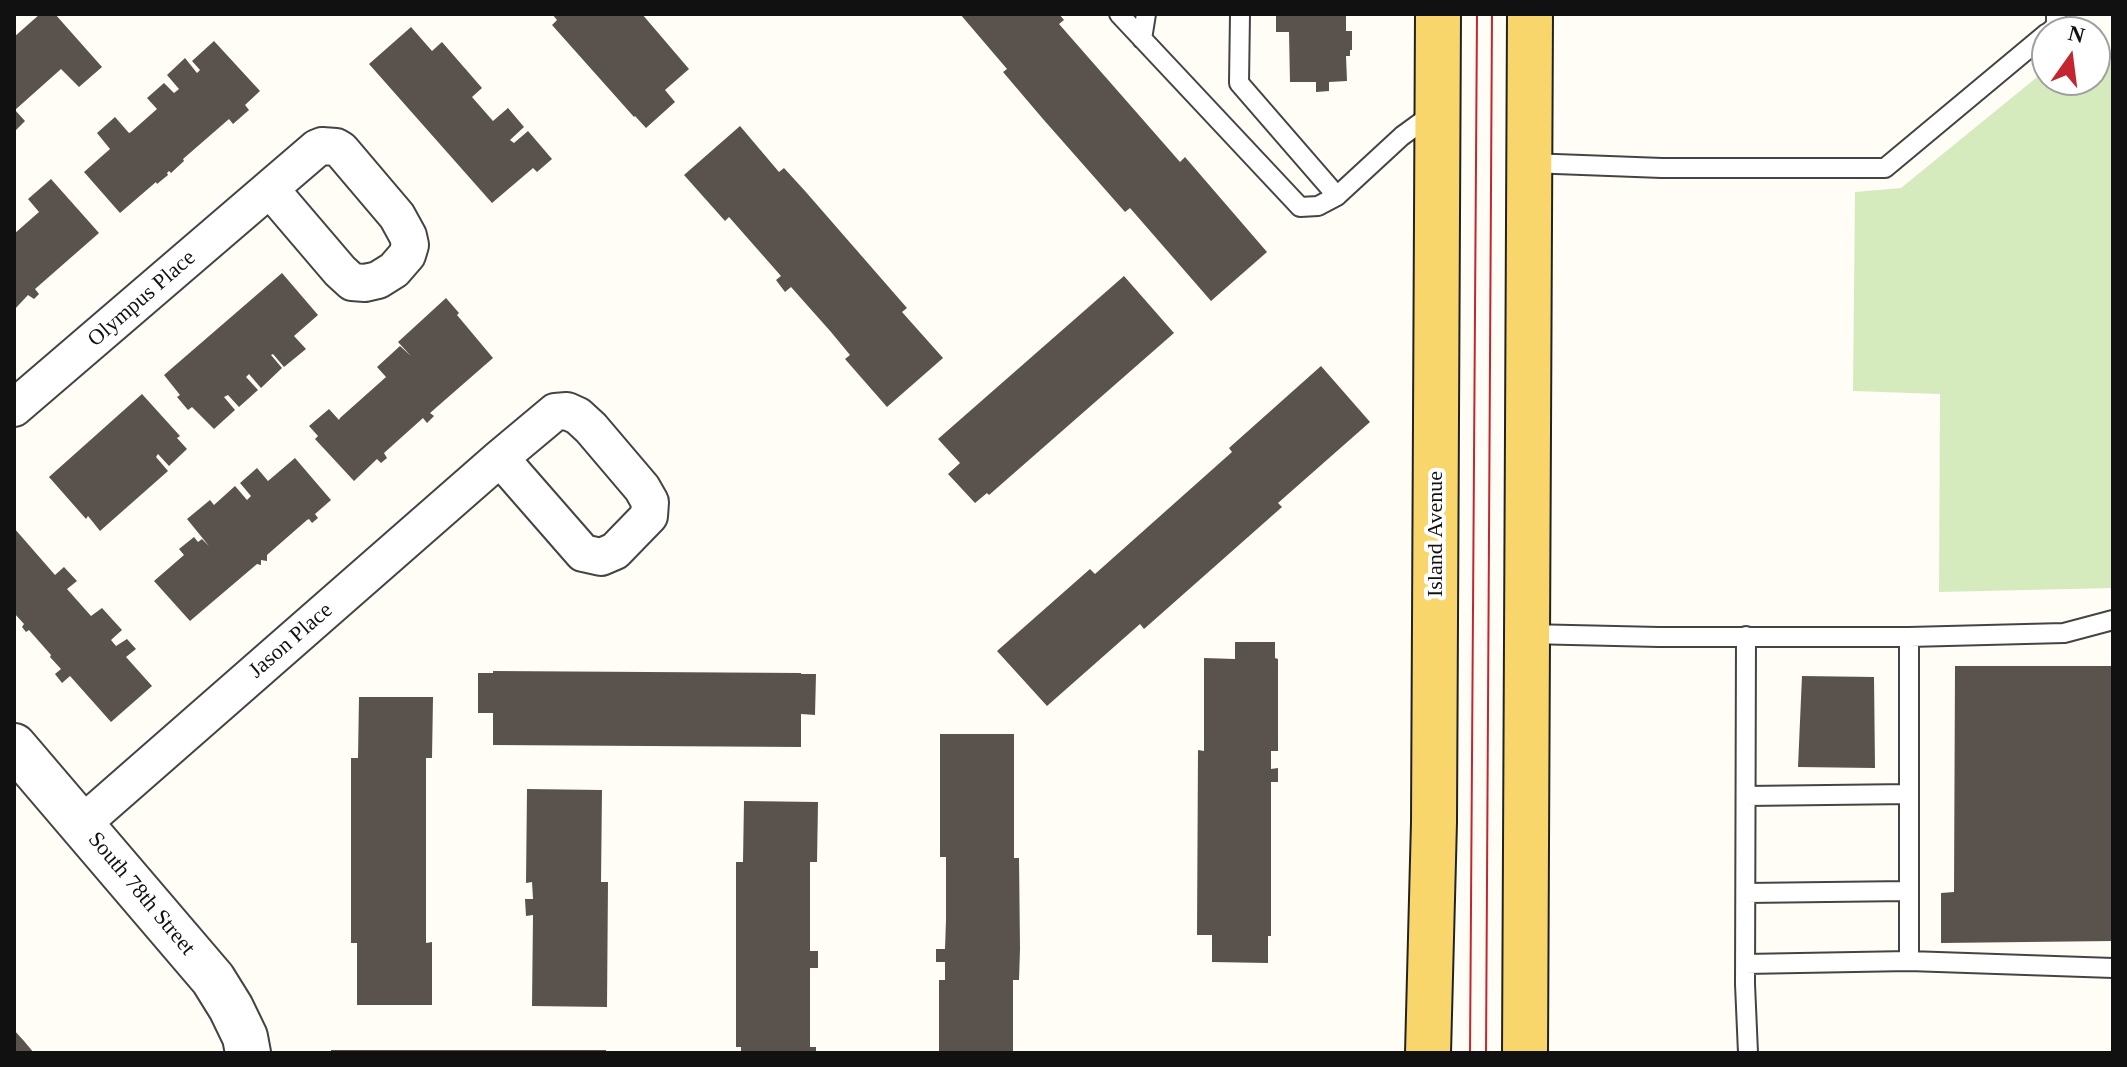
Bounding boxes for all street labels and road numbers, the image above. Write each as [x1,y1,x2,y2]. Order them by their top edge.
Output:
street label: Olympus Place [83,245,201,353]
street label: Island Avenue [1423,471,1449,597]
street label: Jason Place [244,598,338,684]
street label: South 78th Street [82,827,200,961]

